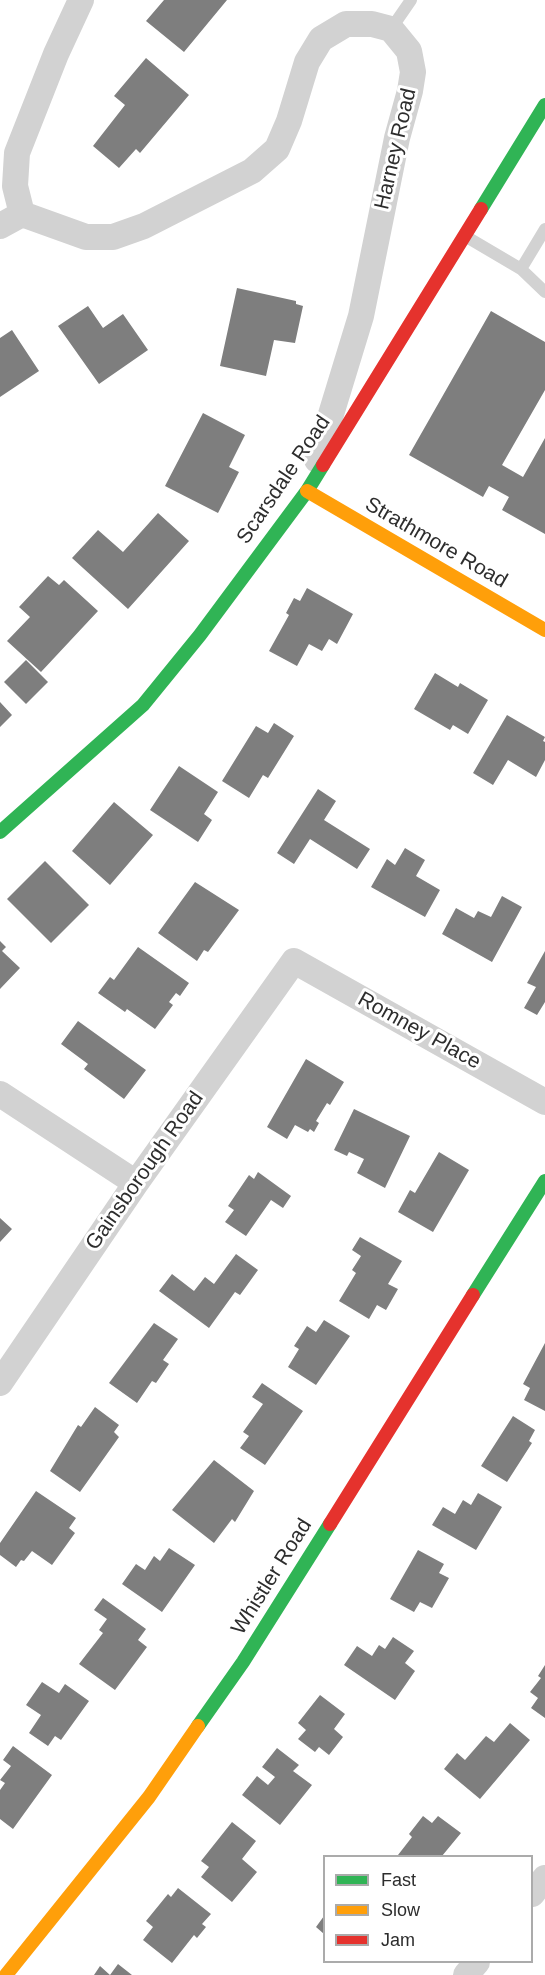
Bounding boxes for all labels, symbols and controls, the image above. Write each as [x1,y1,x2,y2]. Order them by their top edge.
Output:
street label: Harney Road [370,86,422,212]
street label: Scarsdale Road [232,411,336,549]
street label: Strathmore Road [360,492,512,594]
street label: Romney Place [353,987,485,1075]
street label: Gainsborough Road [81,1087,209,1255]
street label: Whistler Road [226,1514,318,1640]
legend [323,1855,533,1963]
text: Fast [381,1870,416,1890]
text: Slow [381,1900,420,1920]
text: Jam [381,1930,415,1950]

